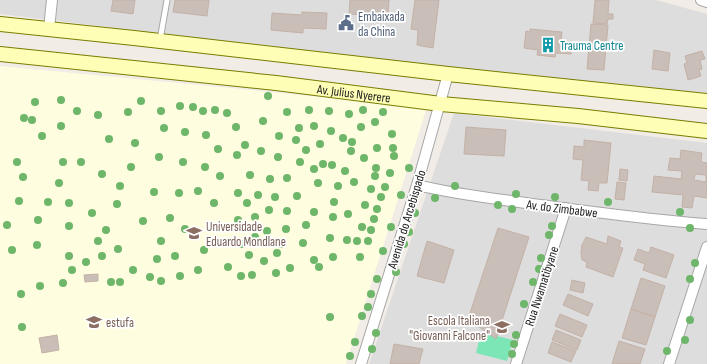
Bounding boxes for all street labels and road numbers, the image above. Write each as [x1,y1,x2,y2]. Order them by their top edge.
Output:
street label: Av. Julius Nyerere [315,81,391,107]
street label: Avenida do Arcebispado [384,168,430,272]
street label: Av. do Zimbabwe [524,197,598,221]
street label: Rua Nwamatibyane [522,244,562,328]

